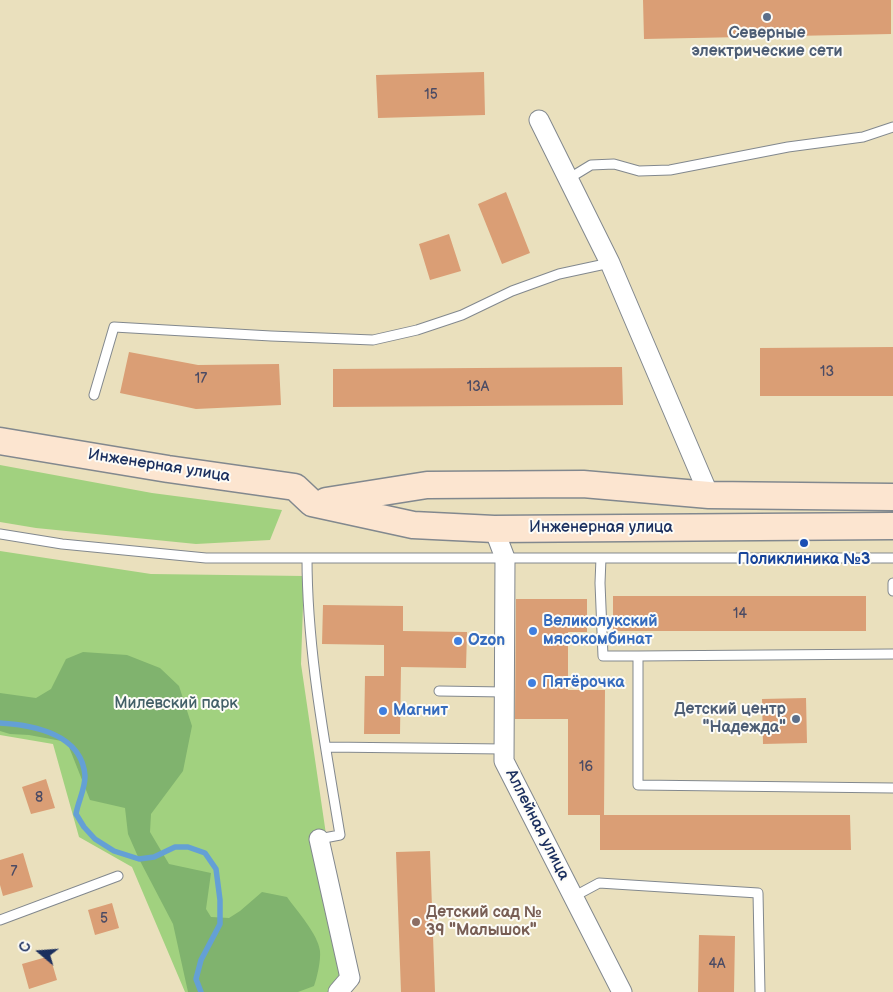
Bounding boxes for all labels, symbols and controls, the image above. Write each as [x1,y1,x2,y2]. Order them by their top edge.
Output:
marker: Северные электрические сети [761,11,773,23]
place label: Северные электрические сети [691,24,843,62]
house number: 15 [424,87,438,103]
house number: 13 [820,364,834,380]
house number: 17 [195,371,207,387]
house number: 13А [467,379,489,395]
street label: Инженерная улица [86,445,232,487]
street label: Инженерная улица [529,518,673,538]
marker: Поликлиника №3 [798,537,810,549]
place label: Поликлиника №3 [738,550,870,570]
house number: 14 [733,606,747,622]
place label: Великолукский мясокомбинат [543,612,657,650]
marker: Великолукский мясокомбинат [527,625,539,637]
place label: Ozon [468,631,505,651]
marker: Ozon [452,635,464,647]
place label: Пятёрочка [542,673,624,693]
marker: Пятёрочка [526,677,538,689]
park label: Милевский парк [114,694,238,714]
place label: Детский центр "Надежда" [674,700,786,738]
place label: Магнит [393,701,448,721]
marker: Магнит [377,705,389,717]
marker: Детский центр "Надежда" [790,713,802,725]
house number: 16 [579,759,593,775]
street label: Аллейная улица [501,766,573,884]
house number: 8 [35,790,43,806]
house number: 7 [11,864,17,880]
place label: Детский сад № 39 "Малышок" [426,903,542,941]
house number: 5 [100,911,108,927]
marker: Детский сад № 39 "Малышок" [410,916,422,928]
north arrow [15,927,65,977]
text: С [16,940,35,954]
house number: 4А [708,956,726,972]

